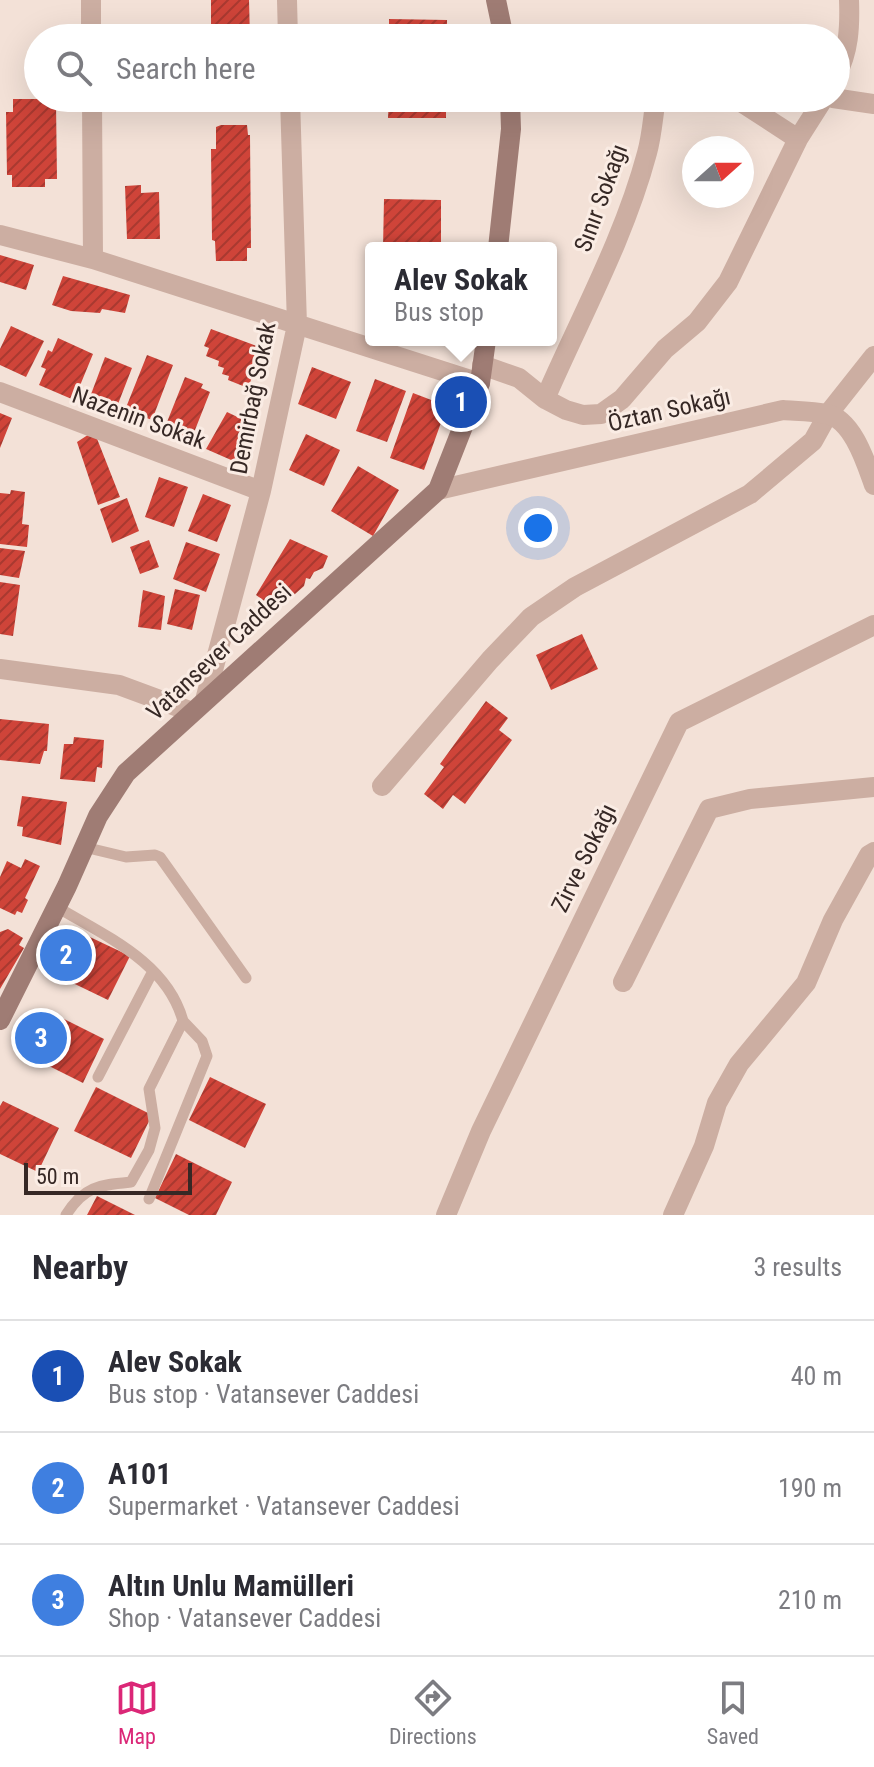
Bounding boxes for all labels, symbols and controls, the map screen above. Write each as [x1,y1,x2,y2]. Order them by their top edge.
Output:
search box [24,24,850,112]
icon: search [52,46,96,90]
text: Search here [116,51,256,86]
north arrow [682,136,754,208]
street label: Sınır Sokağı [569,140,633,256]
popup [365,242,557,346]
text: Alev Sokak [394,262,528,297]
text: Bus stop [394,297,484,327]
street label: Demirbağ Sokak [225,319,281,476]
pin: 1 [435,372,487,432]
street label: Nazenin Sokak [68,381,210,455]
street label: Öztan Sokağı [605,382,733,438]
your location [518,508,558,548]
street label: Vatansever Caddesi [141,578,297,726]
street label: Zirve Sokağı [546,799,622,917]
pin: 2 [40,925,92,985]
pin: 3 [15,1008,67,1068]
scale bar [24,1159,192,1195]
text: 50 m [36,1164,79,1189]
text: Nearby [32,1247,128,1287]
text: 3 results [753,1252,842,1282]
text: Alev Sokak [108,1344,242,1379]
text: 1 [51,1361,65,1391]
text: 40 m [791,1361,842,1391]
text: Bus stop · Vatansever Caddesi [108,1379,419,1409]
text: A101 [108,1456,171,1491]
text: 2 [51,1473,65,1503]
text: 190 m [778,1473,842,1503]
text: Supermarket · Vatansever Caddesi [108,1491,460,1521]
text: Altın Unlu Mamülleri [108,1568,354,1603]
text: 3 [51,1585,65,1615]
text: 210 m [778,1585,842,1615]
text: Shop · Vatansever Caddesi [108,1603,381,1633]
tab: Map [115,1676,159,1749]
tab: Directions [389,1676,477,1749]
tab: Saved [707,1676,759,1749]

